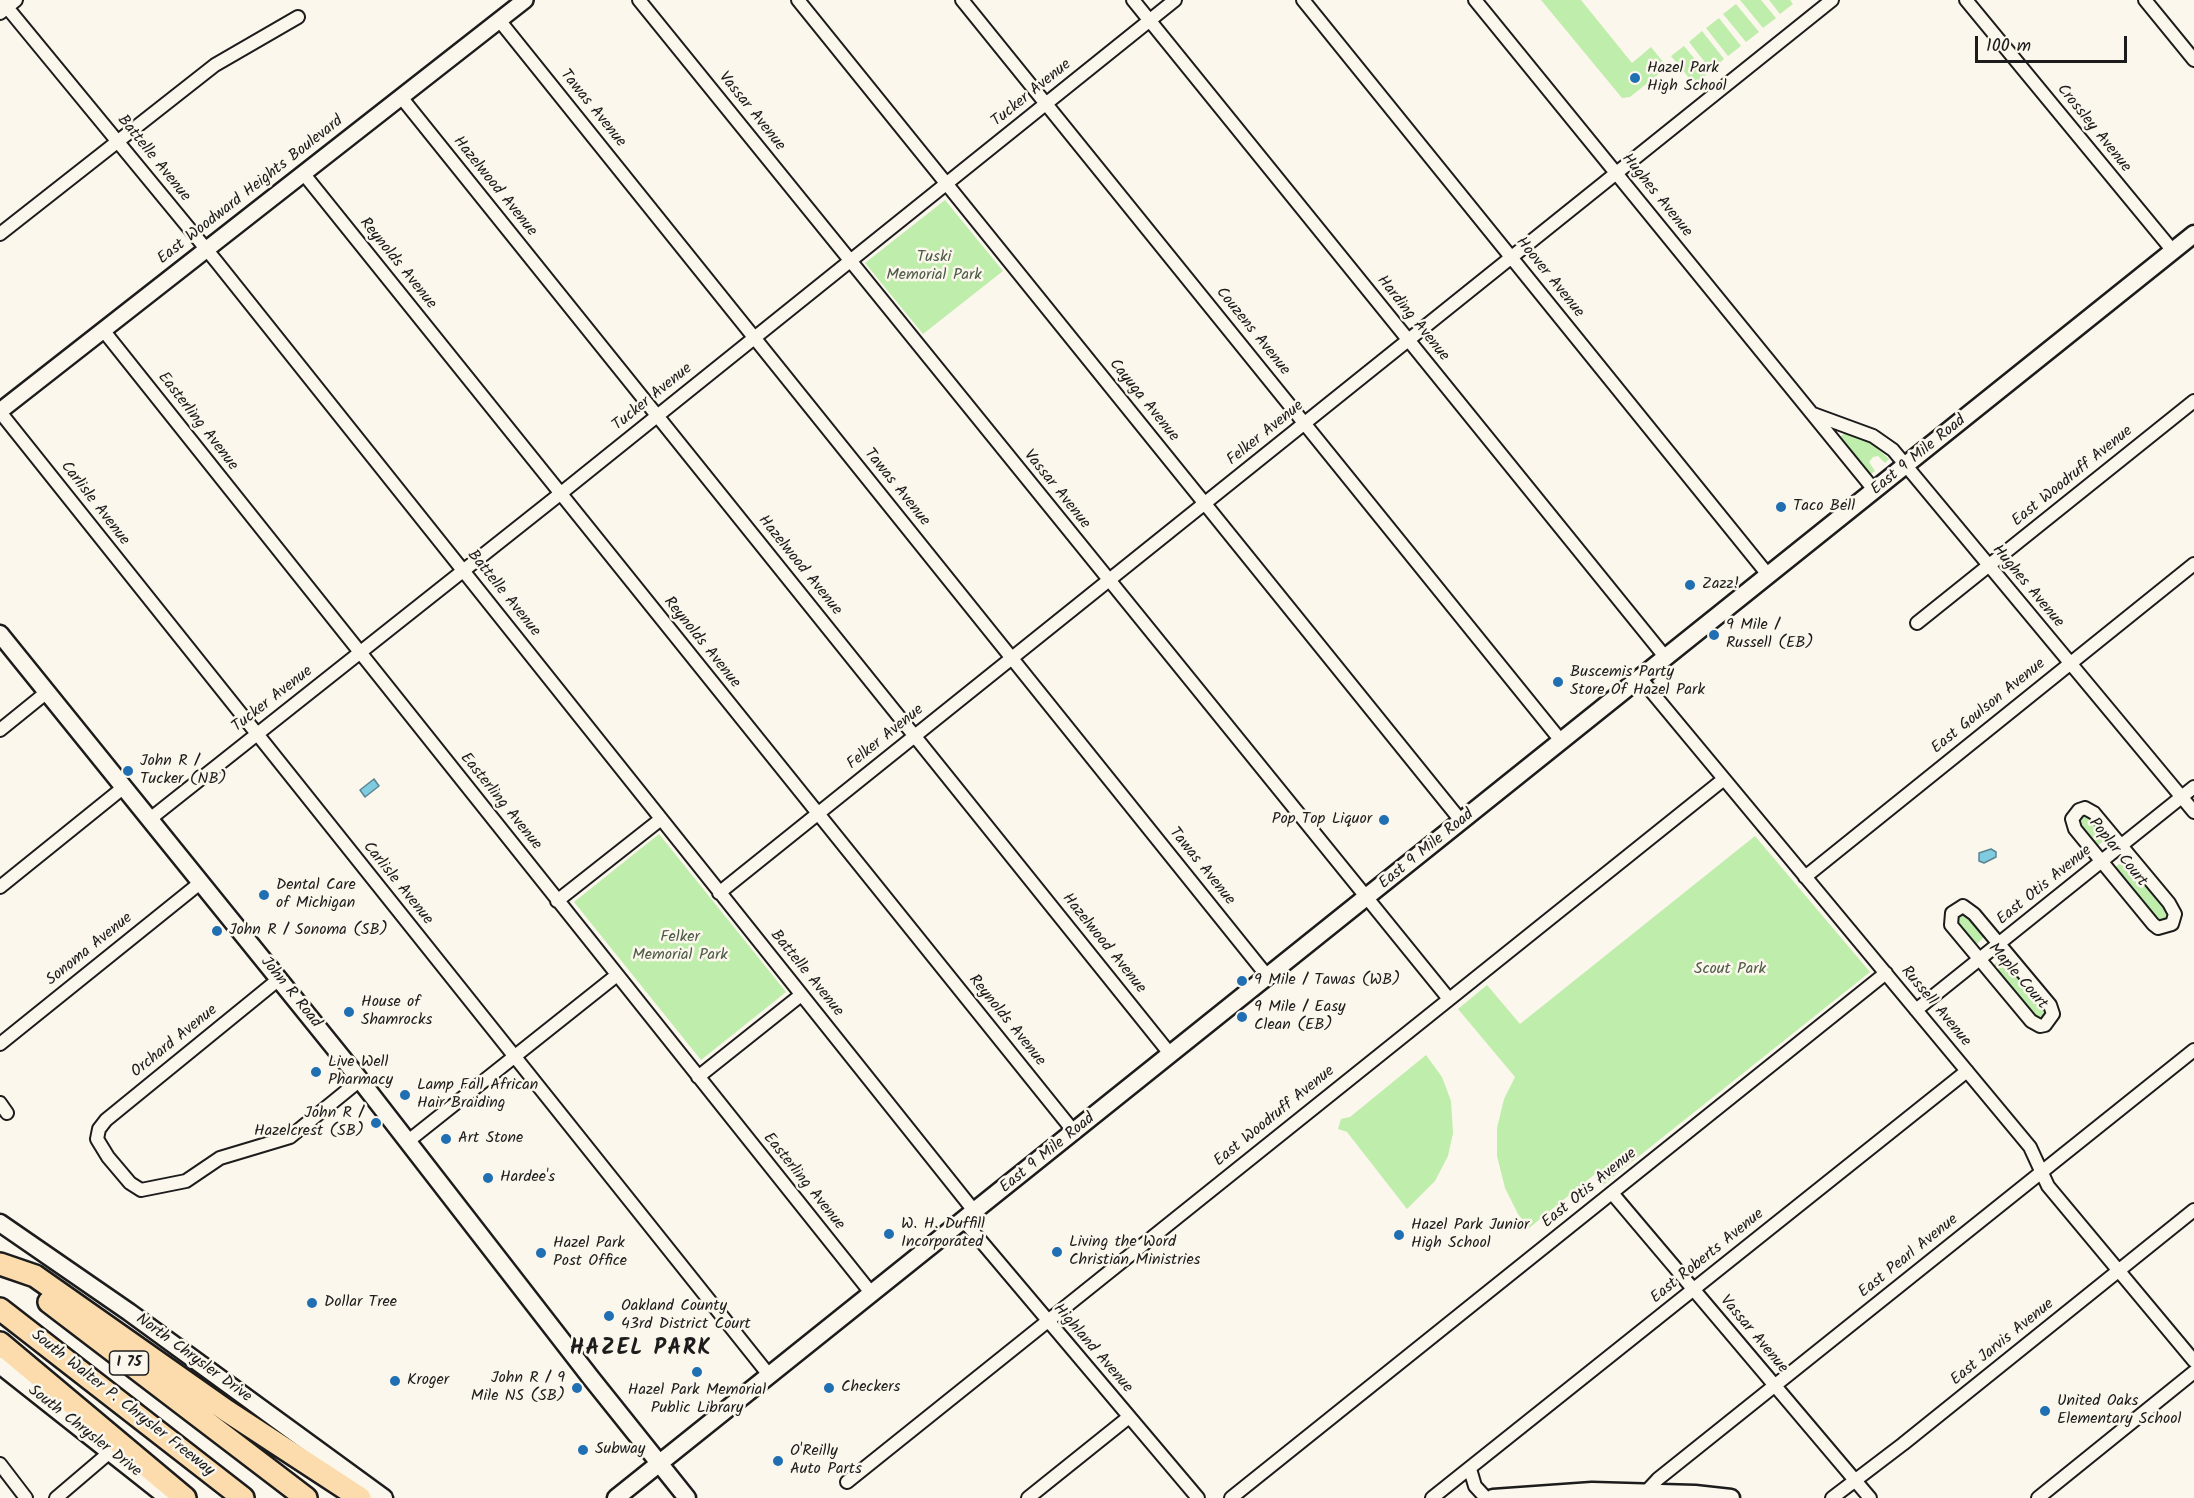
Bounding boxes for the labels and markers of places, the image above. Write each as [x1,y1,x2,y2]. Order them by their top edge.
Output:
place label: Hazel Park High School [1647,59,1727,97]
marker: Hazel Park High School [1628,71,1642,85]
place label: Taco Bell [1793,497,1855,517]
marker: Taco Bell [1774,500,1788,514]
place label: Zazz! [1702,575,1739,595]
marker: Zazz! [1683,578,1697,592]
place label: 9 Mile / Russell (EB) [1726,616,1814,654]
marker: 9 Mile / Russell (EB) [1707,628,1721,642]
place label: Buscemis Party Store Of Hazel Park [1570,663,1705,701]
marker: Buscemis Party Store Of Hazel Park [1551,675,1565,689]
place label: John R / Tucker (NB) [140,752,227,790]
marker: John R / Tucker (NB) [121,764,135,778]
place label: Pop Top Liquor [1272,810,1372,830]
marker: Pop Top Liquor [1377,813,1391,827]
place label: Dental Care of Michigan [276,876,356,914]
marker: Dental Care of Michigan [257,888,271,902]
place label: John R / Sonoma (SB) [229,921,388,941]
marker: John R / Sonoma (SB) [210,924,224,938]
place label: 9 Mile / Tawas (WB) [1254,971,1400,991]
marker: 9 Mile / Tawas (WB) [1235,974,1249,988]
place label: House of Shamrocks [361,993,432,1031]
place label: 9 Mile / Easy Clean (EB) [1254,998,1345,1036]
marker: House of Shamrocks [342,1005,356,1019]
marker: 9 Mile / Easy Clean (EB) [1235,1010,1249,1024]
place label: Live Well Pharmacy [328,1053,393,1091]
marker: Live Well Pharmacy [309,1065,323,1079]
place label: Lamp Fall African Hair Braiding [417,1076,538,1114]
marker: Lamp Fall African Hair Braiding [398,1088,412,1102]
place label: John R / Hazelcrest (SB) [254,1104,364,1142]
marker: John R / Hazelcrest (SB) [369,1116,383,1130]
place label: Art Stone [458,1129,523,1149]
marker: Art Stone [439,1132,453,1146]
place label: Hardee's [500,1168,555,1188]
marker: Hardee's [481,1171,495,1185]
place label: W. H. Duffill Incorporated [901,1215,985,1253]
place label: Hazel Park Junior High School [1411,1216,1529,1254]
marker: W. H. Duffill Incorporated [882,1227,896,1241]
marker: Hazel Park Junior High School [1392,1228,1406,1242]
place label: Living the Word Christian Ministries [1069,1233,1200,1271]
place label: Hazel Park Post Office [553,1234,627,1272]
marker: Living the Word Christian Ministries [1050,1245,1064,1259]
marker: Hazel Park Post Office [534,1246,548,1260]
place label: Dollar Tree [324,1293,397,1313]
marker: Dollar Tree [305,1296,319,1310]
place label: Oakland County 43rd District Court [621,1297,751,1335]
marker: Oakland County 43rd District Court [602,1309,616,1323]
marker: Hazel Park Memorial Public Library [690,1365,704,1379]
place label: John R / 9 Mile NS (SB) [471,1369,565,1407]
place label: Kroger [407,1371,449,1391]
marker: Kroger [388,1374,402,1388]
place label: Checkers [841,1378,900,1398]
marker: John R / 9 Mile NS (SB) [570,1381,584,1395]
place label: Hazel Park Memorial Public Library [628,1381,766,1419]
marker: Checkers [822,1381,836,1395]
place label: United Oaks Elementary School [2057,1392,2181,1430]
marker: United Oaks Elementary School [2038,1404,2052,1418]
place label: Subway [595,1440,645,1460]
place label: O'Reilly Auto Parts [790,1442,862,1480]
marker: Subway [576,1443,590,1457]
marker: O'Reilly Auto Parts [771,1454,785,1468]

